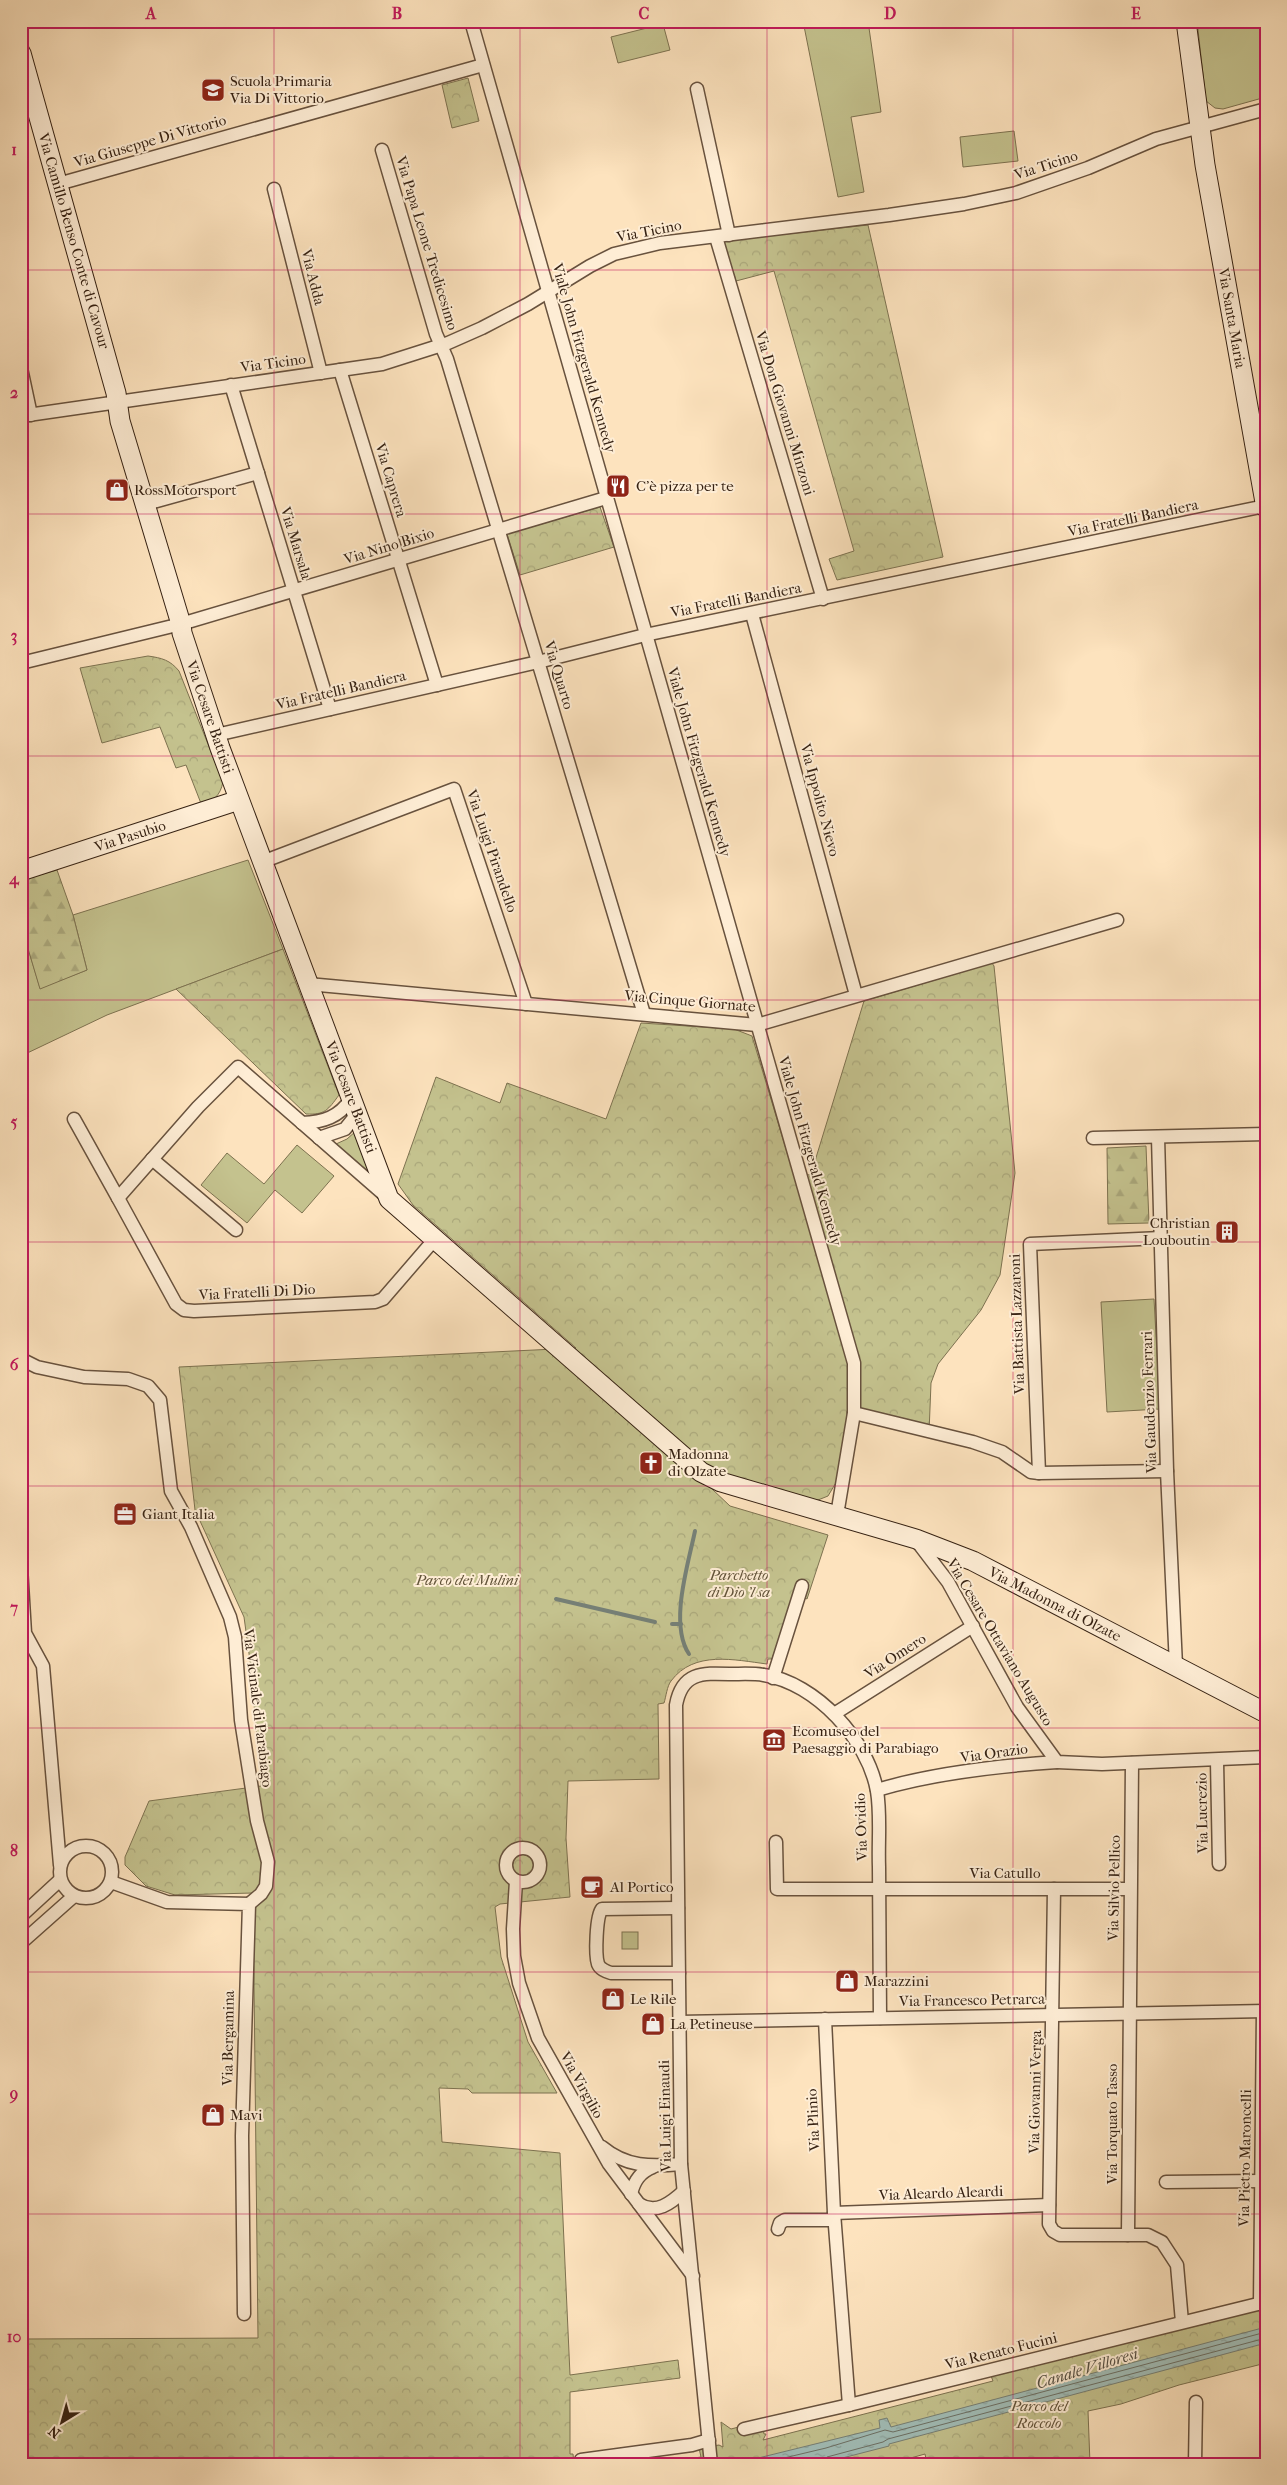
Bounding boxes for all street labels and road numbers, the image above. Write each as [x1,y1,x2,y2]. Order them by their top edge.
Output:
street label: Via Giuseppe Di Vittorio [71,111,228,172]
street label: Via Camillo Benso Conte di Cavour [34,130,114,352]
street label: Via Ticino [1011,146,1080,184]
street label: Via Papa Leone Tredicesimo [392,153,462,333]
street label: Via Ticino [614,216,683,246]
street label: Via Adda [297,246,329,308]
street label: Viale John Fitzgerald Kennedy [548,260,620,456]
street label: Via Santa Maria [1214,265,1250,371]
street label: Via Don Giovanni Minzoni [751,328,819,498]
street label: Via Ticino [238,349,307,377]
street label: Via Caprera [371,440,411,520]
street label: Via Fratelli Bandiera [1065,495,1201,541]
street label: Via Marsala [276,504,316,582]
street label: Via Nino Bixio [341,524,437,569]
street label: Via Fratelli Bandiera [668,578,804,622]
street label: Via Quarto [540,638,578,712]
street label: Via Cesare Battisti [182,657,238,776]
street label: Viale John Fitzgerald Kennedy [663,664,735,860]
street label: Via Fratelli Bandiera [273,666,409,714]
street label: Via Ippolito Nievo [796,741,844,859]
street label: Via Luigi Pirandello [462,786,522,915]
street label: Via Pasubio [91,816,168,856]
street label: Via Cinque Giornate [623,986,757,1016]
street label: Via Cesare Battisti [321,1038,381,1156]
street label: Viale John Fitzgerald Kennedy [774,1053,846,1249]
street label: Via Battista Lazzaroni [1006,1253,1028,1395]
street label: Via Fratelli Di Dio [197,1280,316,1304]
street label: Via Gaudenzio Ferrari [1138,1330,1161,1474]
street label: Via Cesare Ottaviano Augusto [942,1554,1057,1729]
street label: Via Madonna di Olzate [985,1562,1125,1646]
street label: Via Vicinale di Parabiago [239,1627,277,1789]
street label: Via Omero [860,1629,930,1683]
street label: Via Orazio [958,1739,1029,1767]
street label: Via Lucrezio [1192,1772,1212,1854]
street label: Via Ovidio [851,1792,871,1862]
street label: Via Silvio Pellico [1104,1834,1124,1942]
street label: Via Catullo [969,1864,1041,1882]
street label: Via Bergamina [218,1989,238,2087]
street label: Via Francesco Petrarca [898,1990,1046,2010]
street label: Via Giovanni Verga [1025,2029,1045,2155]
street label: Via Virgilio [556,2048,608,2122]
street label: Via Luigi Einaudi [655,2059,675,2173]
street label: Via Torquato Tasso [1103,2063,1121,2185]
street label: Via Plinio [802,2088,824,2153]
street label: Via Pietro Maroncelli [1235,2089,1255,2228]
street label: Via Aleardo Aleardi [877,2182,1004,2204]
street label: Via Renato Fucini [942,2328,1059,2374]

